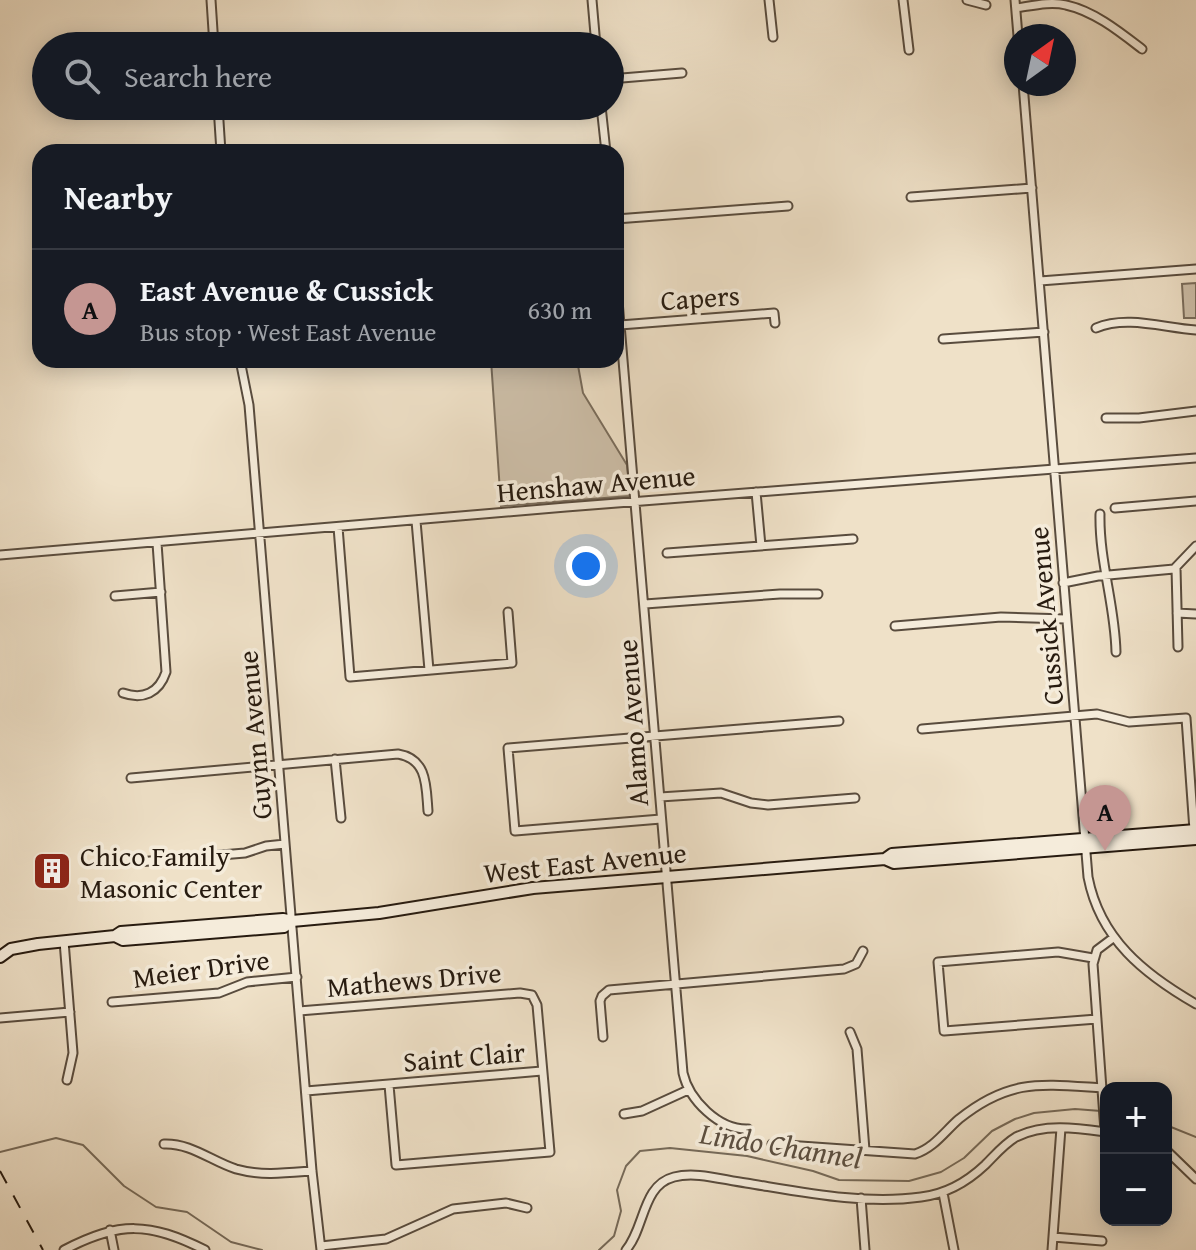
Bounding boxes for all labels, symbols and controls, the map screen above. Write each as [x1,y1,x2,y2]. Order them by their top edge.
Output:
north arrow [1004,24,1076,96]
search box [32,32,624,120]
icon: search [60,54,104,98]
text: Search here [124,54,272,98]
text: Nearby [64,172,173,221]
text: East Avenue & Cussick [140,268,433,312]
street label: Capers [659,274,741,320]
text: A [82,290,98,329]
text: 630 m [527,290,592,329]
text: Bus stop · West East Avenue [140,312,437,351]
street label: Henshaw Avenue [495,454,697,512]
street label: Cussick Avenue [1017,525,1073,707]
your location [566,546,606,586]
street label: Alamo Avenue [606,638,658,808]
street label: Guynn Avenue [226,649,282,821]
pin: A [1079,785,1131,851]
street label: West East Avenue [482,831,688,893]
place label: Chico Family Masonic Center [80,835,263,908]
building icon: Chico Family Masonic Center [31,850,73,892]
street label: Meier Drive [130,938,272,998]
street label: Mathews Drive [325,951,503,1007]
street label: Saint Clair [401,1030,527,1082]
map controls [1100,1082,1172,1226]
button: + [1100,1082,1172,1154]
water label: Lindo Channel [696,1110,865,1180]
button: − [1100,1154,1172,1226]

